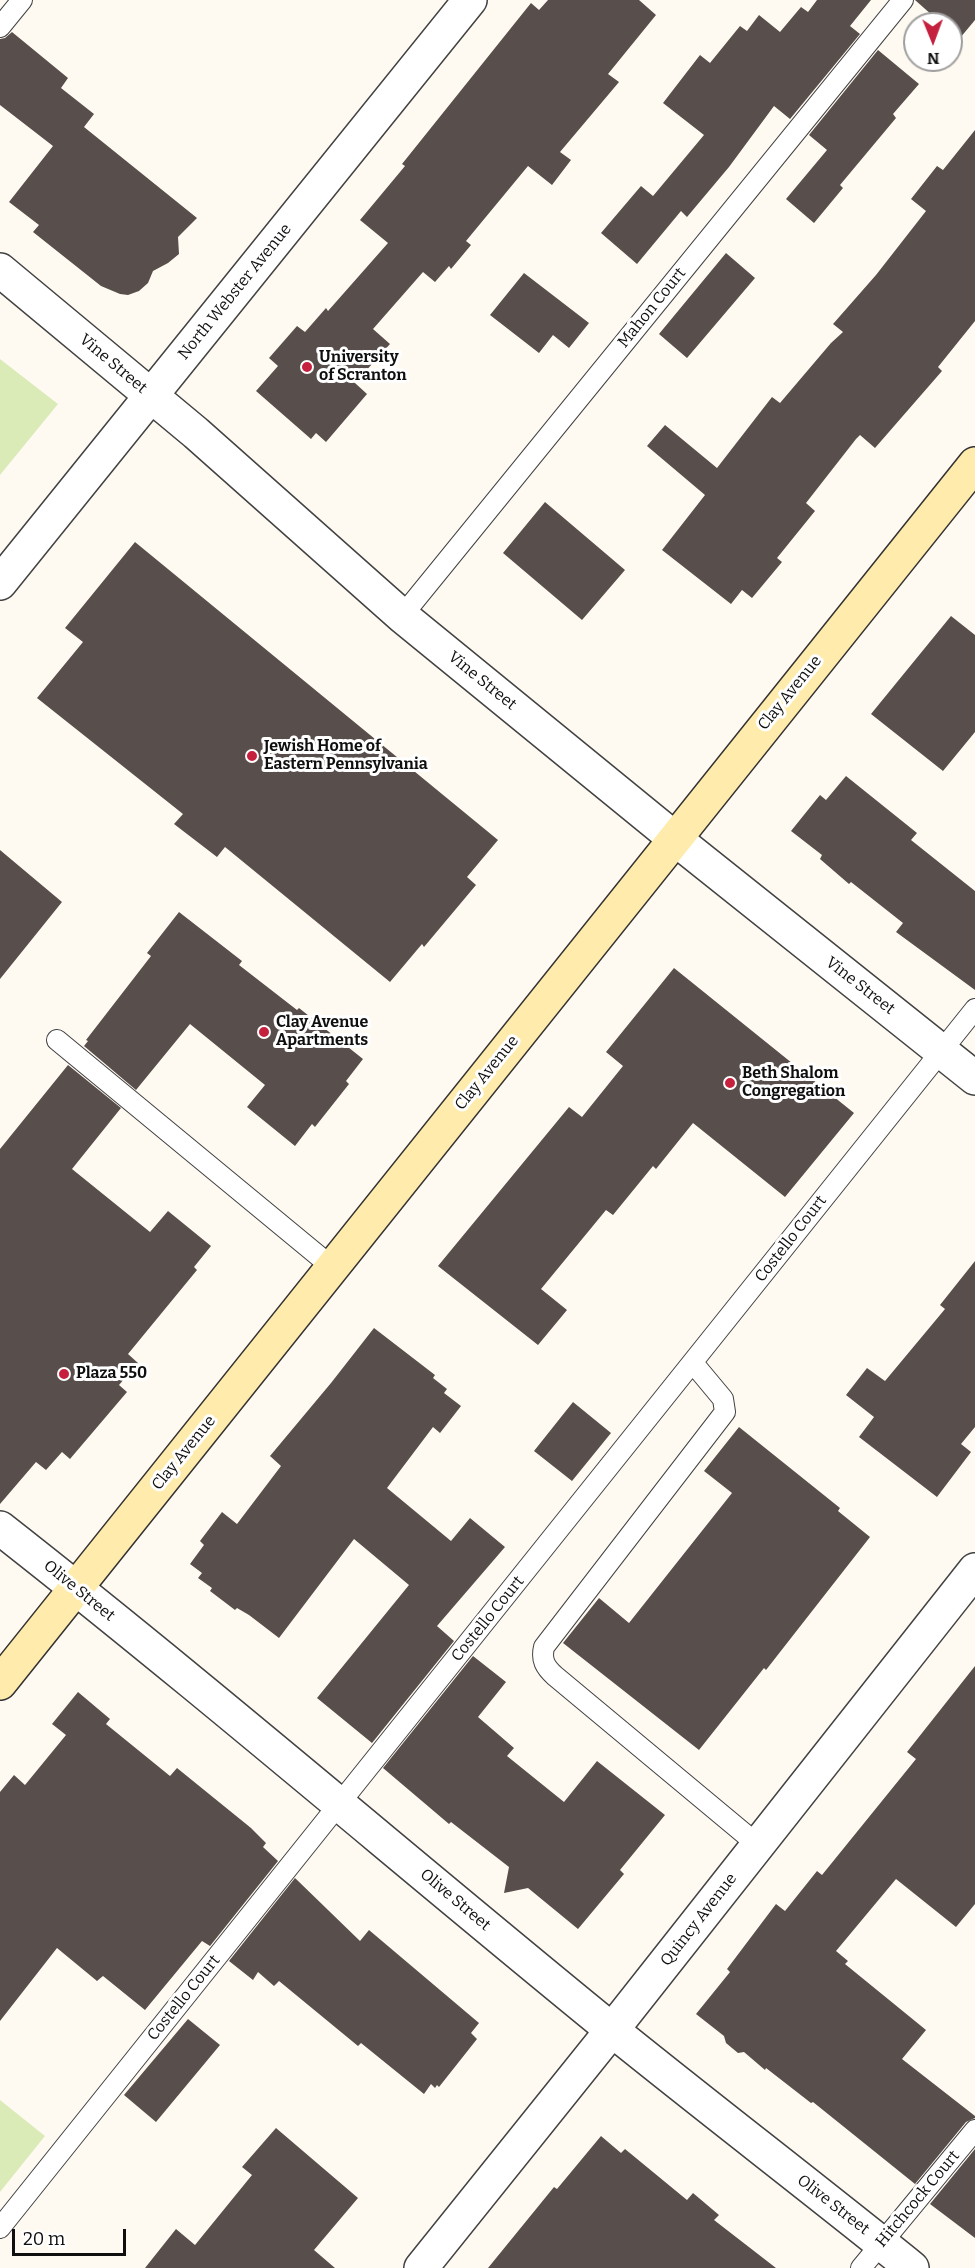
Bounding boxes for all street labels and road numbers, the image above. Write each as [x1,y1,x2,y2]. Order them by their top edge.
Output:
street label: North Webster Avenue [174,220,296,364]
street label: Mahon Court [614,264,690,352]
street label: Vine Street [75,330,151,398]
street label: Vine Street [444,648,520,714]
street label: Clay Avenue [754,652,826,734]
street label: Vine Street [822,953,898,1019]
street label: Clay Avenue [451,1032,523,1114]
street label: Costello Court [751,1192,831,1286]
street label: Clay Avenue [148,1412,220,1494]
street label: Olive Street [39,1556,119,1626]
street label: Costello Court [448,1572,528,1666]
street label: Olive Street [416,1865,494,1935]
street label: Quincy Avenue [657,1870,741,1970]
street label: Costello Court [144,1951,224,2045]
street label: Hitchcock Court [872,2147,964,2251]
street label: Olive Street [793,2171,873,2239]

